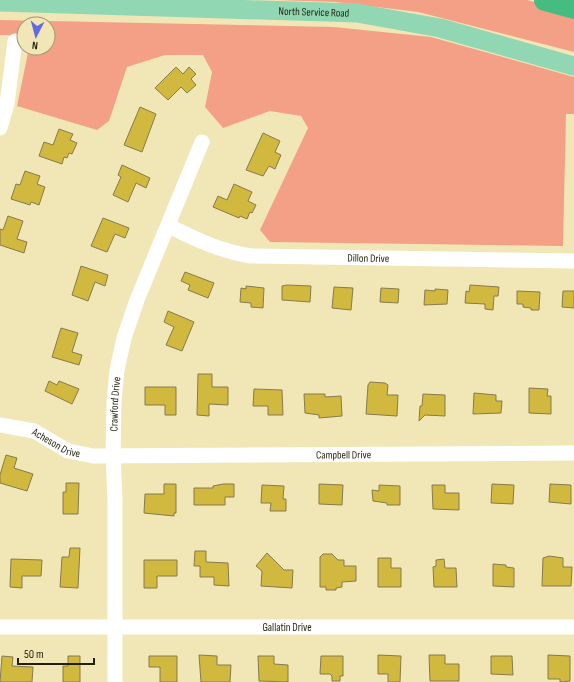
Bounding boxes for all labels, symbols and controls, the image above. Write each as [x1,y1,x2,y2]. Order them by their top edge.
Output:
street label: North Service Road [278,4,350,19]
north arrow [16,16,56,56]
text: N [31,39,39,52]
street label: Dillon Drive [347,251,389,265]
street label: Crawford Drive [107,376,123,432]
street label: Acheson Drive [29,424,81,460]
street label: Campbell Drive [316,448,371,461]
street label: Gallatin Drive [262,621,312,634]
scale bar [18,640,94,666]
text: 50 m [24,647,44,662]

